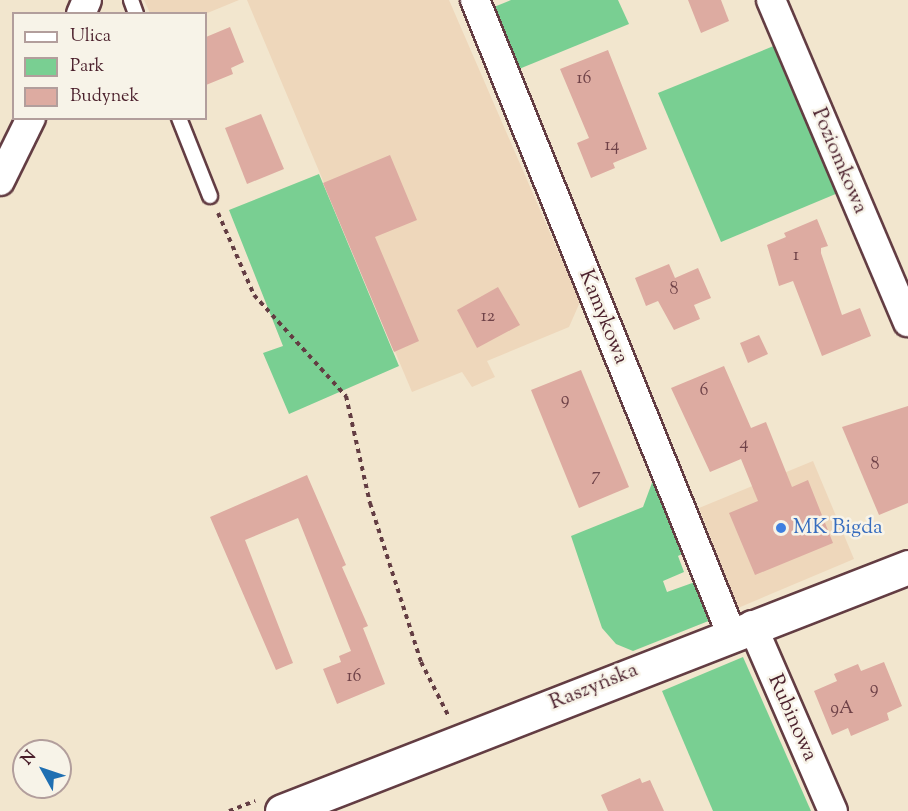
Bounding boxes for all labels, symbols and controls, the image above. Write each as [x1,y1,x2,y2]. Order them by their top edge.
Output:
legend [12,12,207,120]
text: Ulica [70,24,111,50]
text: Park [70,54,104,80]
house number: 16 [576,68,592,90]
text: Budynek [70,84,139,110]
street label: Poziomkowa [805,104,873,218]
house number: 14 [604,135,620,157]
house number: 1 [793,245,799,267]
street label: Kamykowa [573,266,633,368]
house number: 8 [670,279,678,301]
house number: 12 [481,306,495,328]
house number: 6 [700,380,708,402]
house number: 9 [561,389,569,411]
house number: 4 [739,433,749,455]
house number: 8 [871,454,879,476]
house number: 7 [591,465,601,487]
place label: MK Bigda [793,515,883,541]
marker: MK Bigda [774,521,788,535]
street label: Raszyńska [546,658,642,716]
house number: 16 [346,666,362,688]
street label: Rubinowa [762,671,822,765]
house number: 9 [870,678,878,700]
house number: 9A [830,698,854,720]
north arrow [12,739,72,799]
text: N [16,746,42,771]

